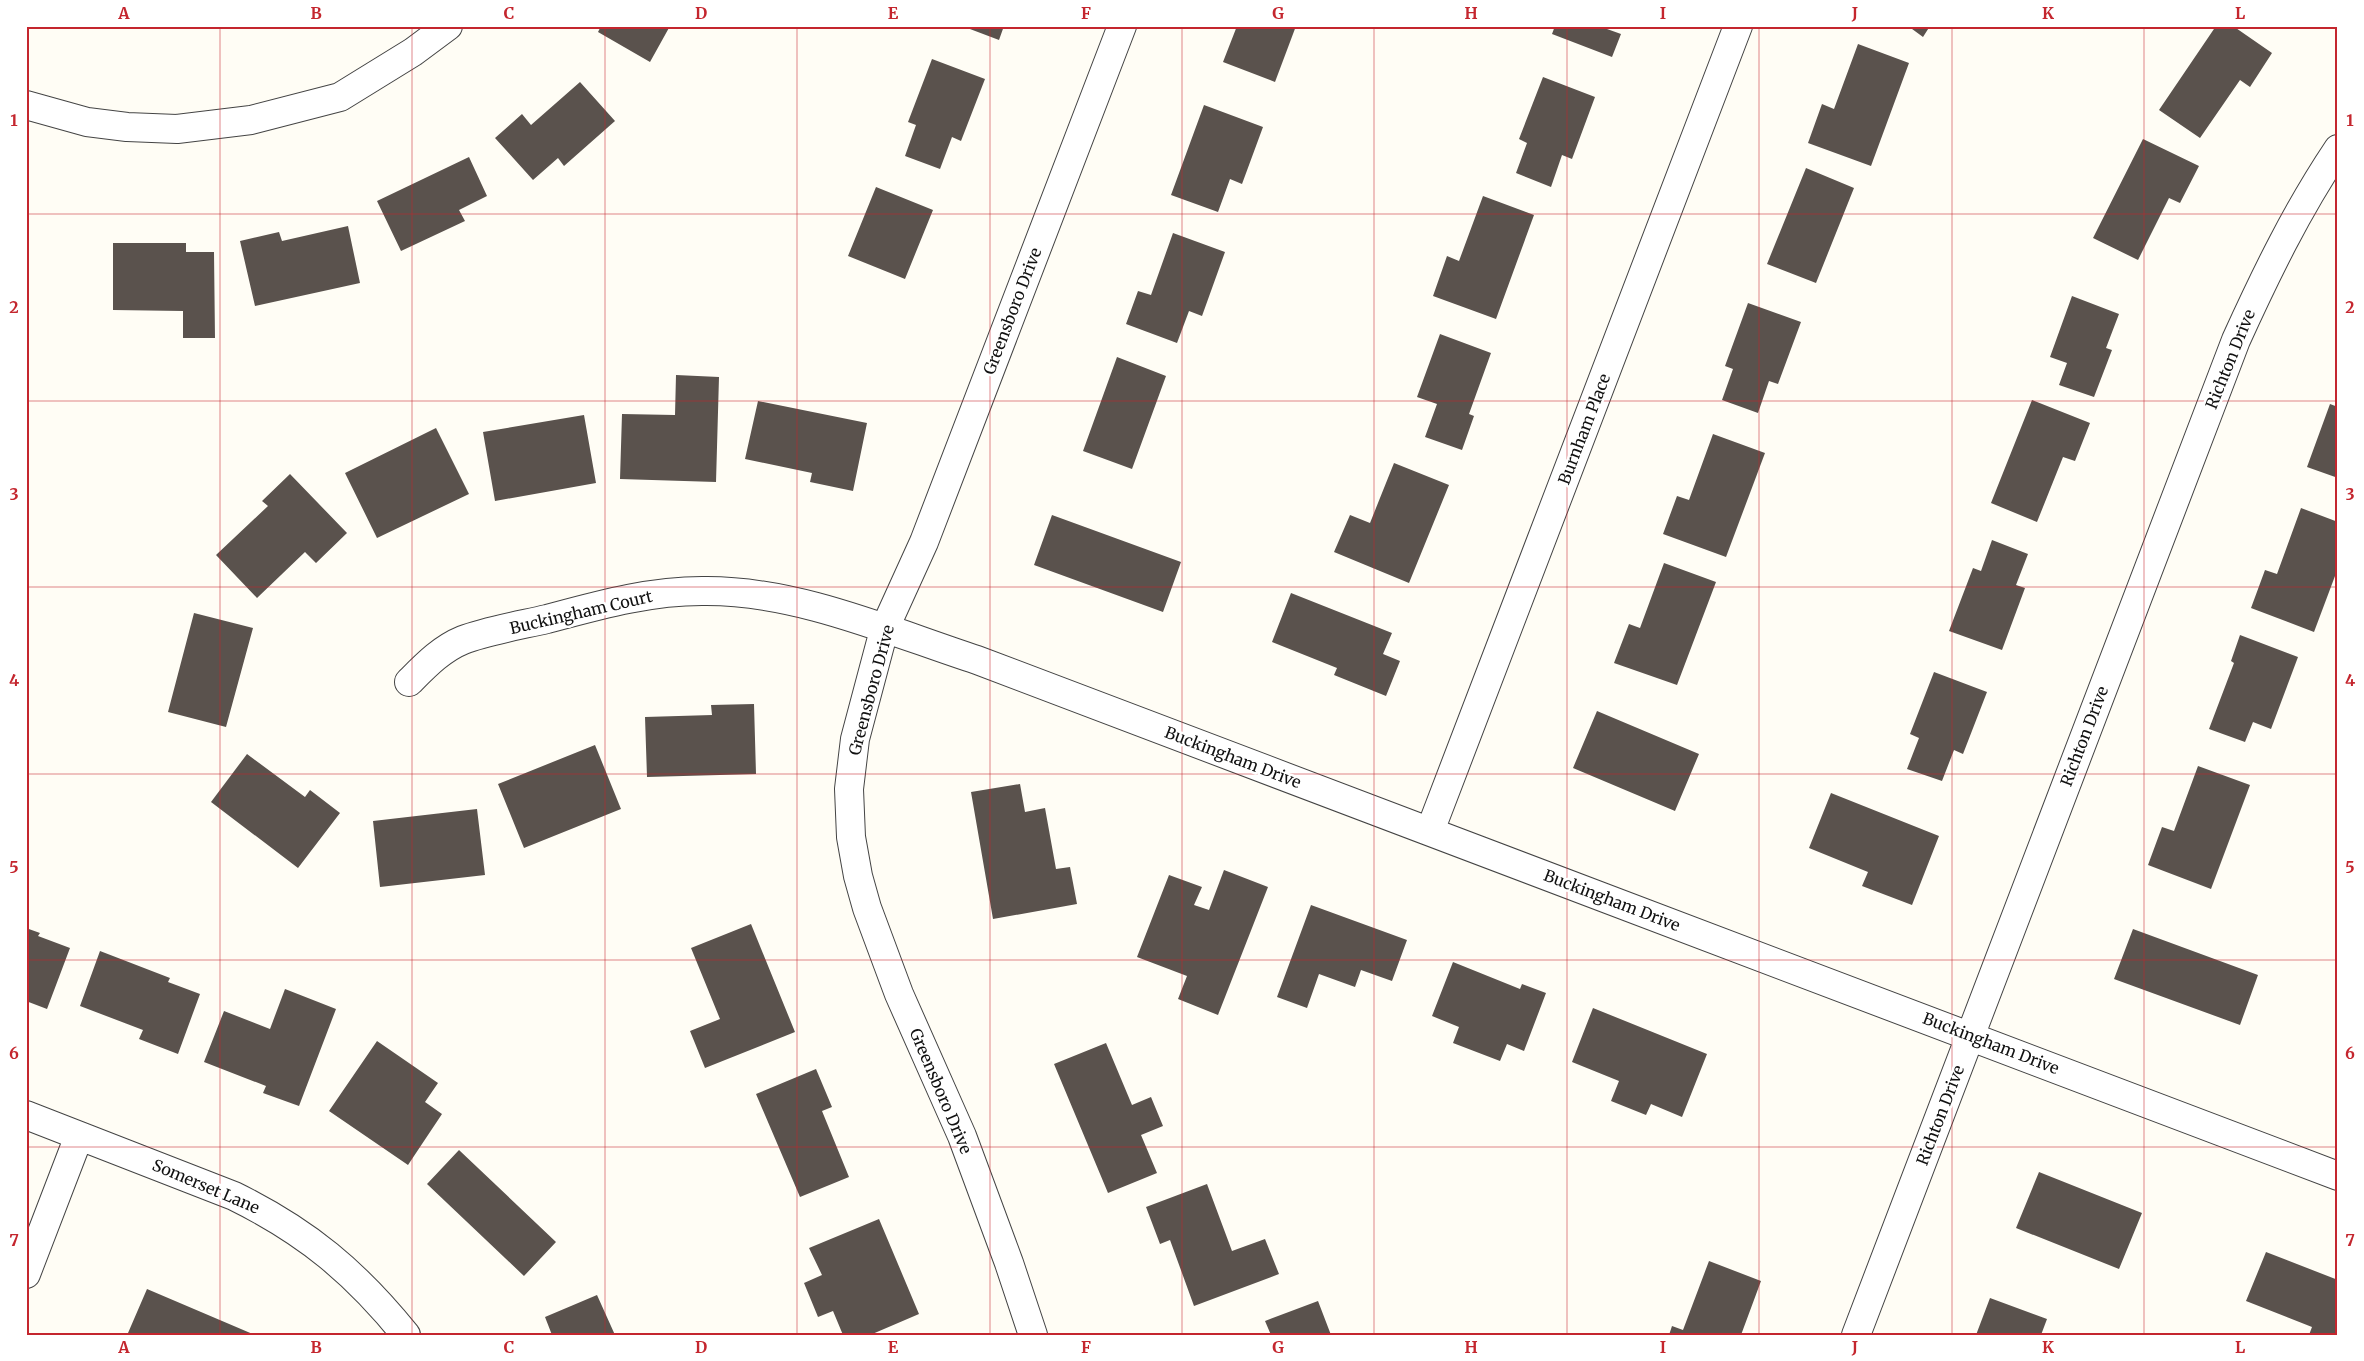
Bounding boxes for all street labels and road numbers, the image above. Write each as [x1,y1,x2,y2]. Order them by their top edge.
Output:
street label: Greensboro Drive [979,245,1045,377]
street label: Richton Drive [2201,306,2259,412]
street label: Burnham Place [1554,371,1614,487]
street label: Buckingham Court [508,586,655,638]
street label: Greensboro Drive [844,623,898,757]
street label: Richton Drive [2056,683,2112,789]
street label: Buckingham Drive [1162,722,1304,792]
street label: Buckingham Drive [1541,865,1683,935]
street label: Buckingham Drive [1920,1008,2062,1078]
street label: Greensboro Drive [906,1025,976,1157]
street label: Richton Drive [1912,1062,1968,1168]
street label: Somerset Lane [149,1154,263,1218]

